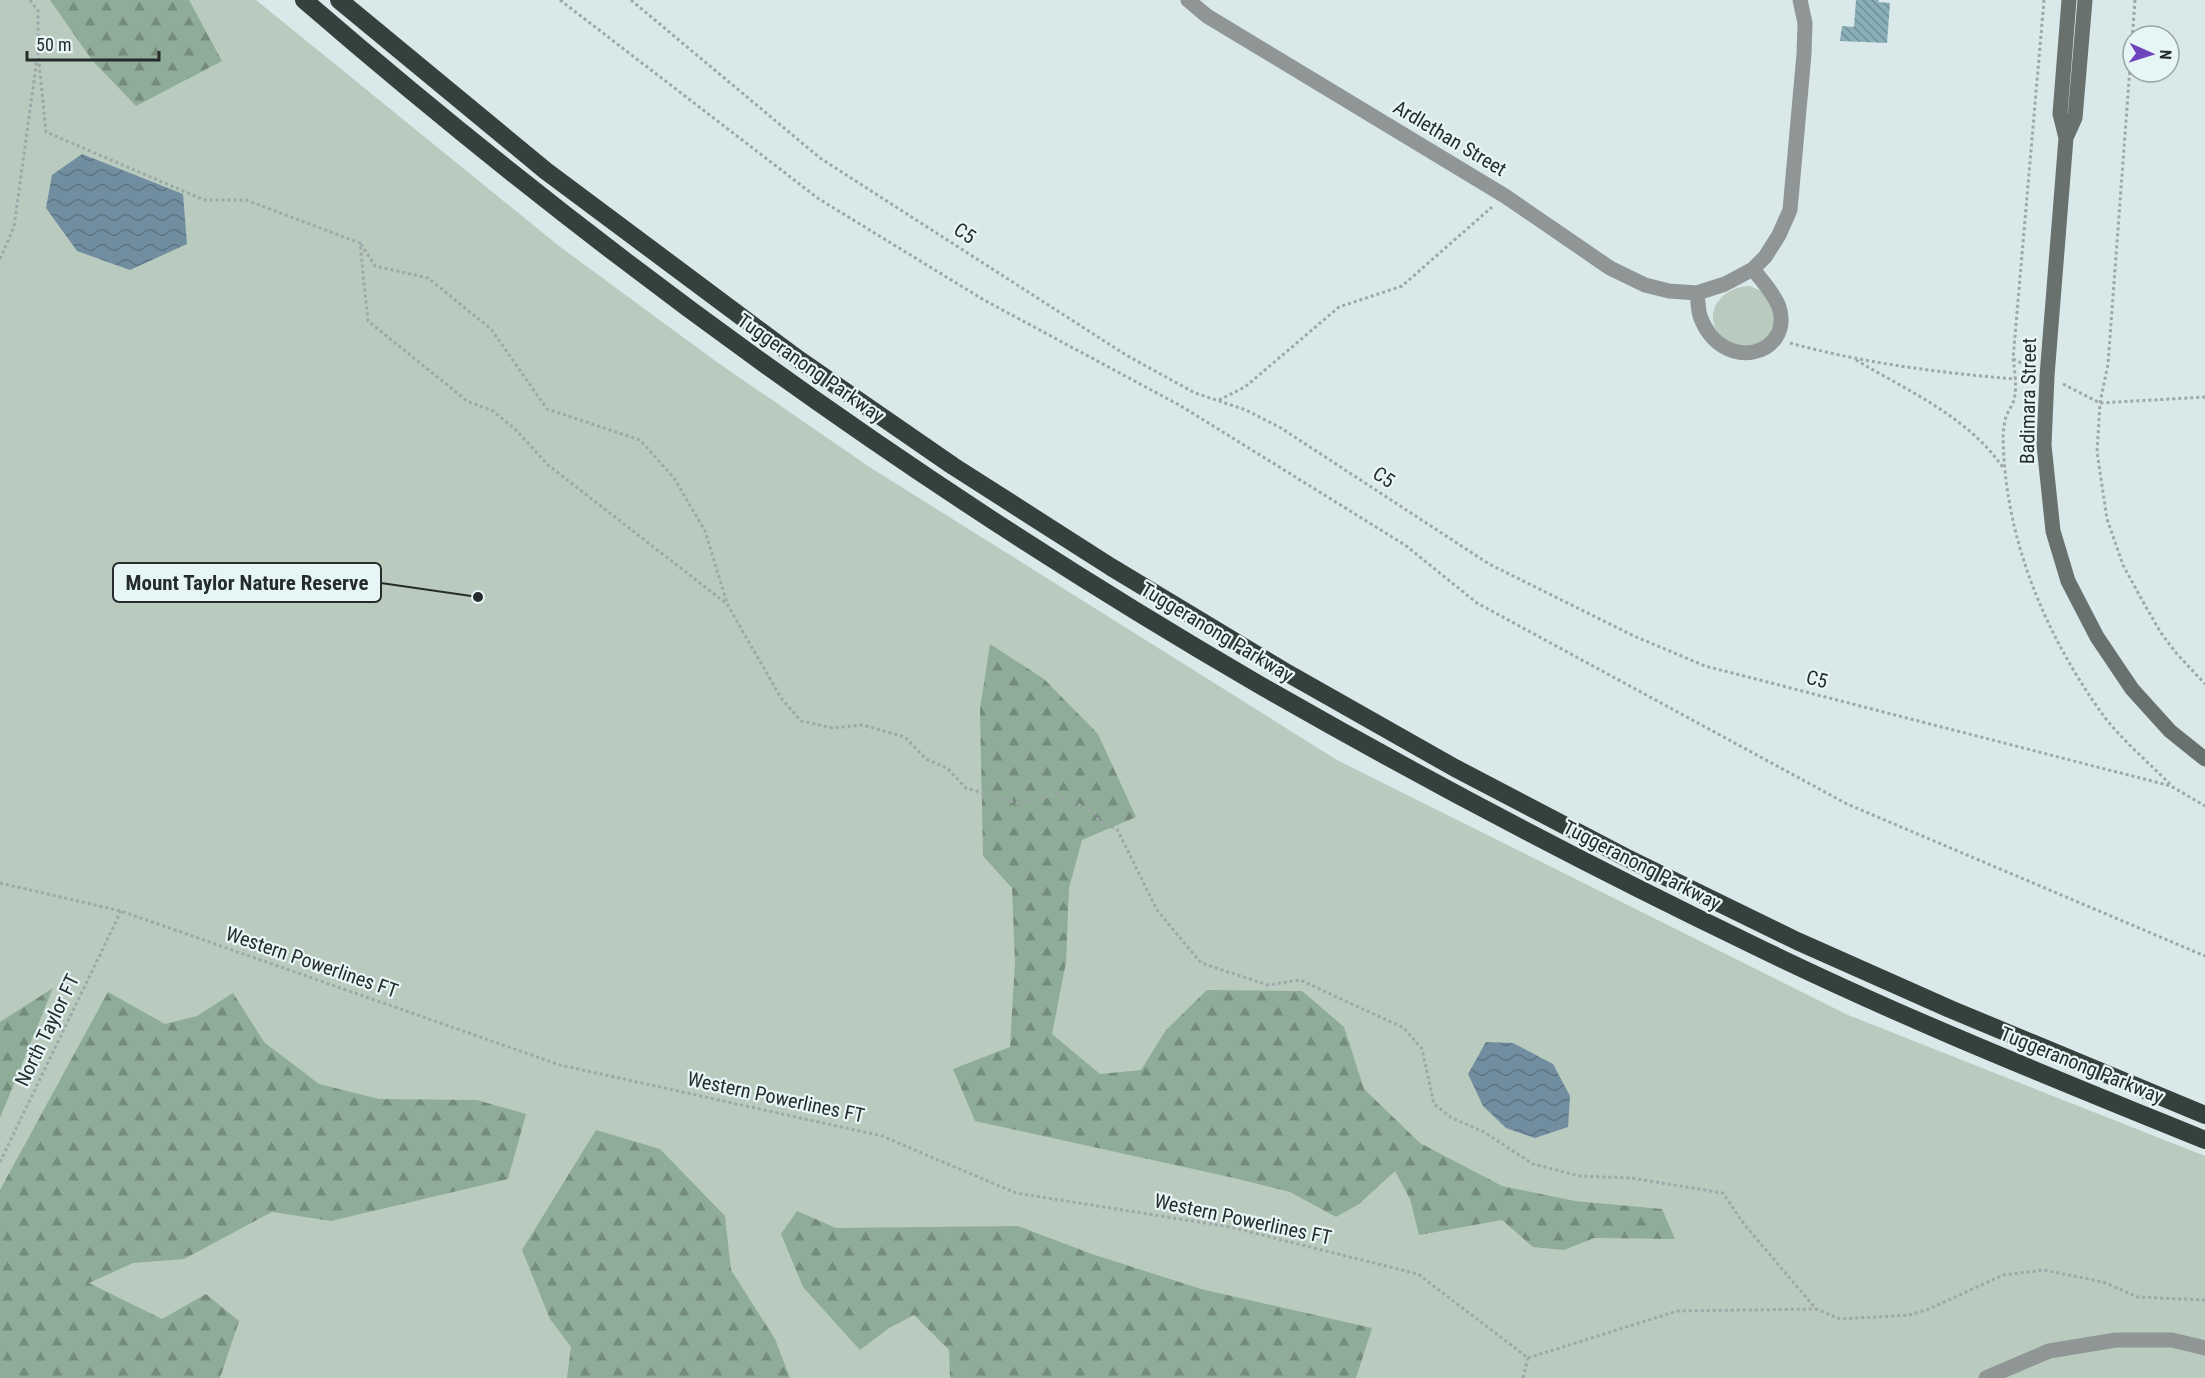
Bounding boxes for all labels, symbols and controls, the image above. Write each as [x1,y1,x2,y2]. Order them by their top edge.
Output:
scale bar [27,24,159,62]
north arrow [2121,24,2181,84]
text: 50 m [36,34,71,55]
text: N [2156,49,2175,60]
street label: Ardlethan Street [1389,95,1511,181]
street label: C5 [950,217,981,249]
street label: Tuggeranong Parkway [733,308,889,428]
street label: Badimara Street [2015,338,2041,464]
street label: C5 [1369,461,1400,493]
callout: Mount Taylor Nature Reserve [113,563,381,602]
text: Mount Taylor Nature Reserve [126,571,368,595]
street label: Tuggeranong Parkway [1136,577,1298,687]
street label: C5 [1804,665,1830,693]
street label: Tuggeranong Parkway [1559,815,1725,915]
street label: Western Powerlines FT [223,921,401,1003]
street label: North Taylor FT [10,970,84,1090]
street label: Tuggeranong Parkway [1997,1021,2167,1109]
street label: Western Powerlines FT [685,1066,867,1128]
street label: Western Powerlines FT [1152,1188,1334,1250]

